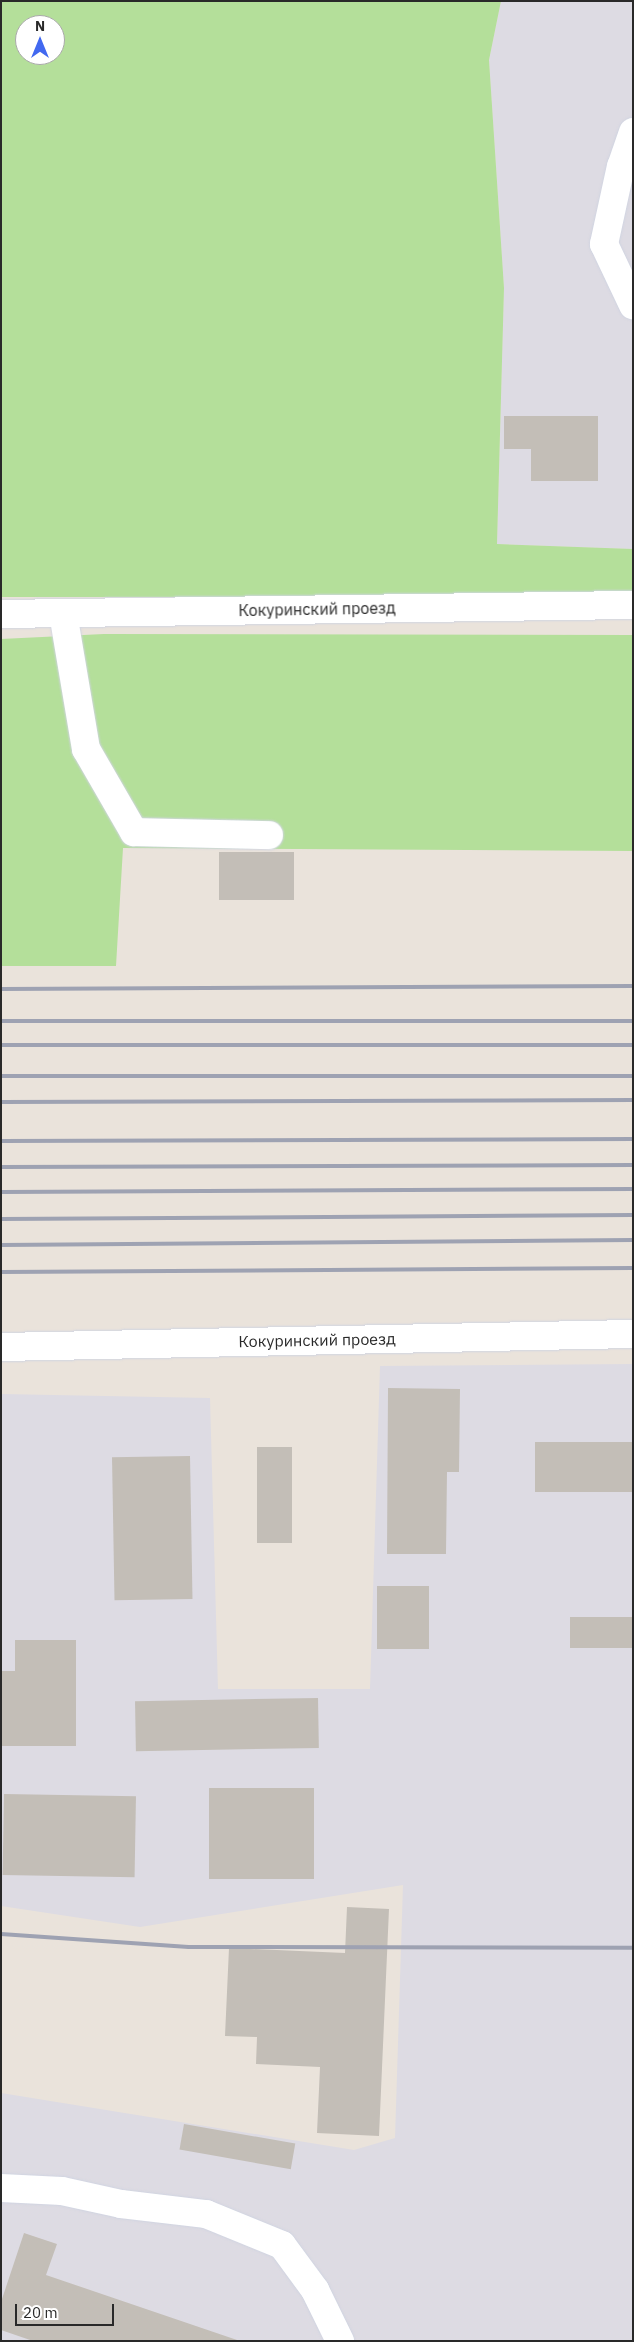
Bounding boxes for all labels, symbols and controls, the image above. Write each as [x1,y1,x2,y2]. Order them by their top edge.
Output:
north arrow [15,15,65,65]
text: N [35,17,45,35]
street label: Кокуринский проезд [238,598,396,620]
street label: Кокуринский проезд [238,1329,396,1351]
scale bar [18,2294,116,2326]
text: 20 m [23,2303,58,2322]

